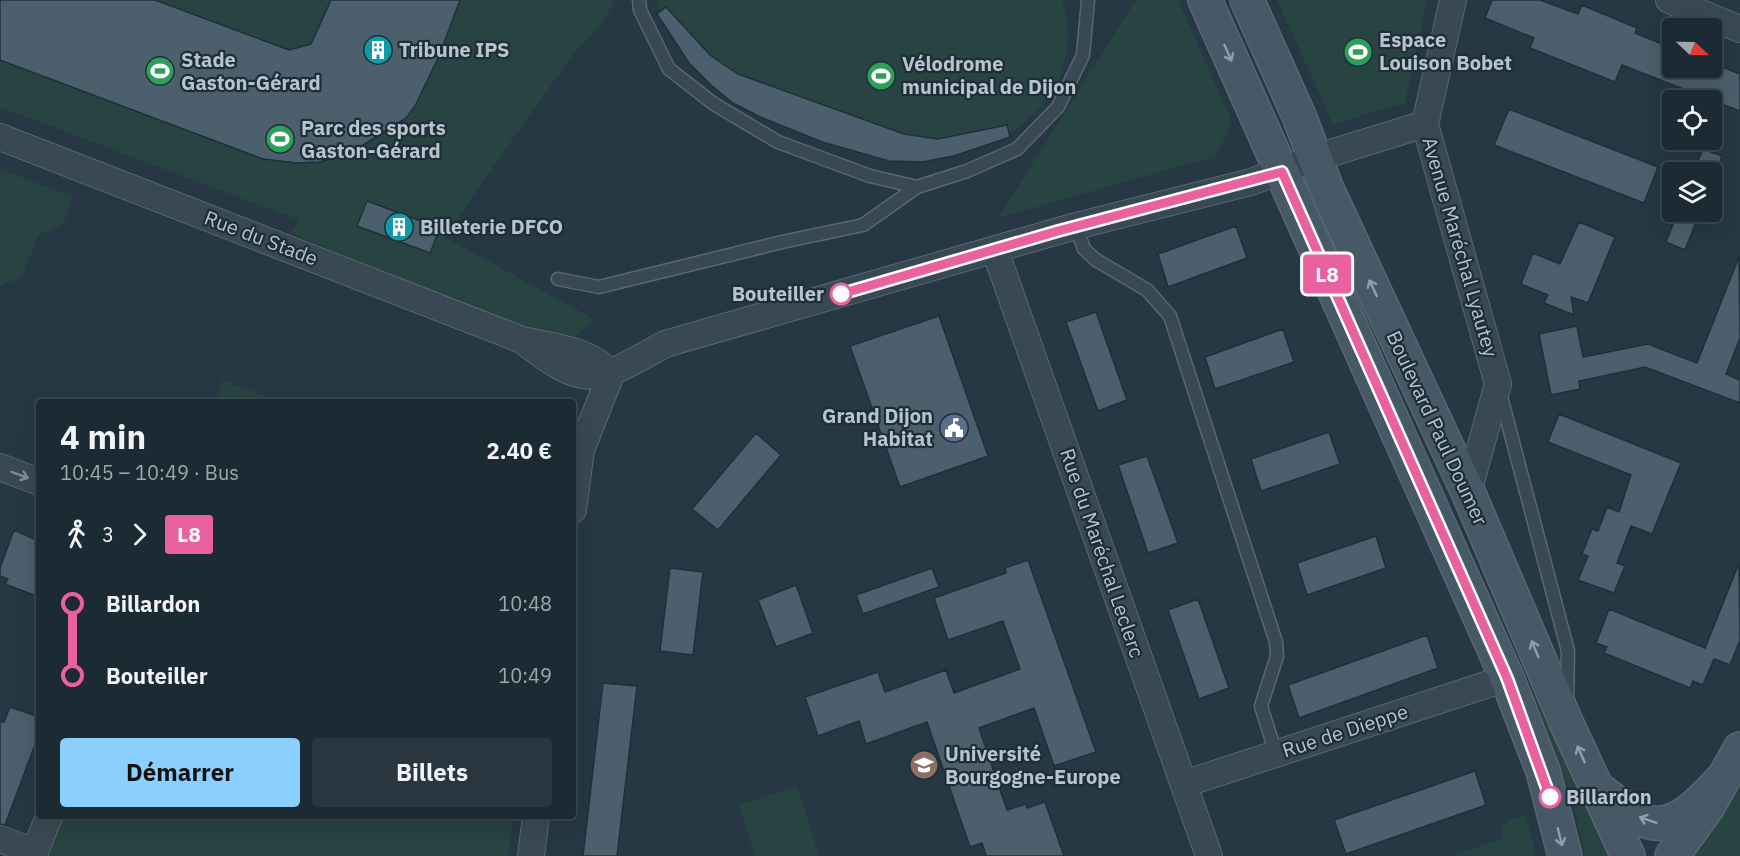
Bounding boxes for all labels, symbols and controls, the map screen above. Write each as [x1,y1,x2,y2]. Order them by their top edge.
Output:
north arrow [1662,18,1722,78]
map controls [1662,18,1722,222]
place label: Espace Louison Bobet [1379,26,1512,76]
building icon: Tribune IPS [362,34,394,66]
place label: Tribune IPS [399,36,510,63]
sports icon: Espace Louison Bobet [1342,36,1374,68]
one-way arrow [1223,44,1235,62]
place label: Stade Gaston-Gérard [181,46,321,96]
place label: Vélodrome municipal de Dijon [902,50,1077,100]
sports icon: Stade Gaston-Gérard [144,55,176,87]
sports icon: Vélodrome municipal de Dijon [865,60,897,92]
button: locate [1662,90,1722,150]
place label: Parc des sports Gaston-Gérard [301,114,446,164]
sports icon: Parc des sports Gaston-Gérard [264,123,296,155]
street label: Avenue Maréchal Lyautey [1416,134,1505,360]
button: layers [1662,162,1722,222]
street label: Rue du Stade [201,204,322,272]
building icon: Billeterie DFCO [383,211,415,243]
place label: Billeterie DFCO [420,213,563,240]
line badge: L8 [1300,254,1354,294]
text: L8 [1315,260,1339,288]
one-way arrow [1366,279,1378,297]
place label: Bouteiller [732,280,824,307]
marker: Bouteiller [830,283,852,305]
street label: Boulevard Paul Doumer [1380,326,1494,529]
place label: Grand Dijon Habitat [822,402,933,452]
public building icon: Grand Dijon Habitat [938,412,970,444]
text: 4 min [60,415,146,458]
text: 2.40 € [487,436,552,465]
street label: Rue du Maréchal Leclerc [1054,445,1151,661]
text: 10:45 – 10:49 · Bus [60,459,239,486]
one-way arrow [10,470,28,481]
icon: walk [60,518,93,551]
icon: forward [123,518,156,551]
text: L8 [177,520,201,548]
text: 3 [102,521,114,548]
text: Billardon [106,589,200,618]
text: 10:48 [498,590,552,617]
one-way arrow [1529,640,1540,658]
text: Bouteiller [106,661,208,690]
text: 10:49 [498,662,552,689]
street label: Rue de Dieppe [1278,697,1411,764]
button: Démarrer [60,738,300,807]
button: Billets [312,738,552,807]
place label: Université Bourgogne-Europe [945,740,1121,790]
one-way arrow [1574,746,1586,764]
school or university icon: Université Bourgogne-Europe [908,749,940,781]
place label: Billardon [1566,783,1652,810]
marker: Billardon [1539,786,1561,808]
one-way arrow [1638,814,1657,825]
one-way arrow [1555,827,1567,846]

